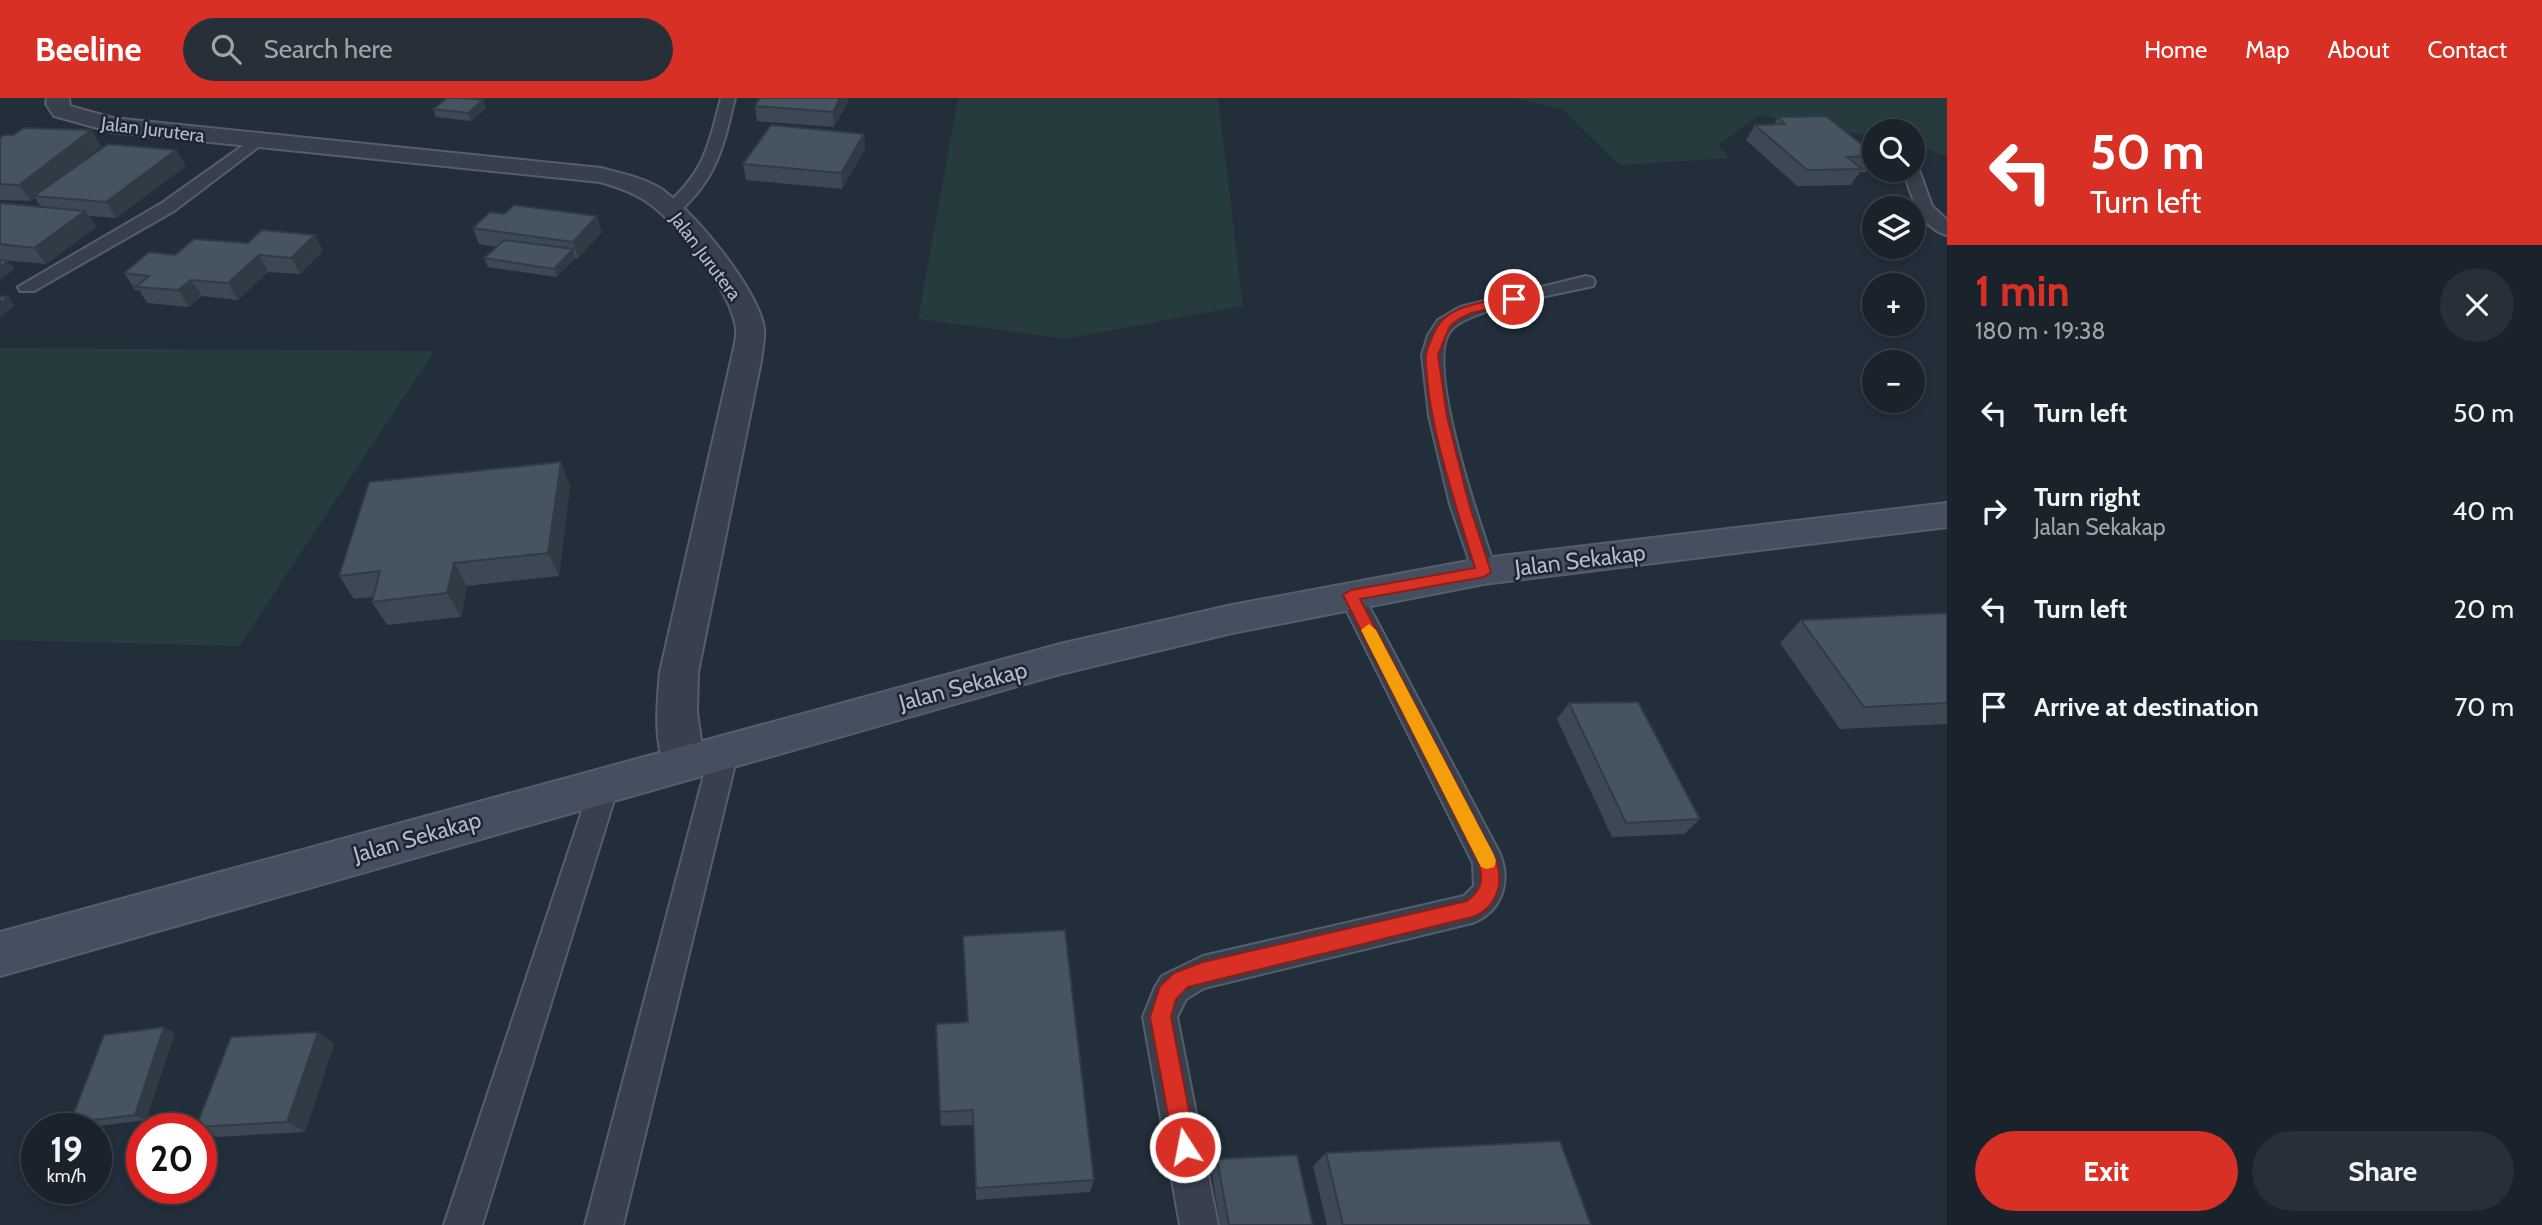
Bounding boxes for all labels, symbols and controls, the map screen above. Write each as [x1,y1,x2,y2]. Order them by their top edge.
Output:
search box [183,18,673,81]
text: Beeline [35,29,141,69]
icon: search [207,30,245,68]
text: Search here [263,33,393,65]
text: Home [2144,35,2207,64]
text: Map [2245,35,2290,64]
text: About [2328,35,2390,64]
text: Contact [2428,35,2507,64]
street label: Jalan Jurutera [99,112,206,147]
map controls [1862,119,1925,413]
button: search [1862,119,1925,182]
text: 50 m [2090,122,2205,181]
icon: left [1975,126,2066,217]
text: Turn left [2090,182,2201,221]
button: layers [1862,196,1925,259]
street label: Jalan Jurutera [665,207,746,305]
text: 1 min [1975,265,2070,317]
button: close [2440,268,2514,342]
pin [1484,269,1544,329]
button: + [1862,273,1925,336]
icon: arrive [1495,280,1533,318]
text: 180 m · 19:38 [1975,317,2105,345]
button: − [1862,350,1925,413]
icon: left [1975,394,2013,432]
text: Turn left [2034,397,2127,429]
text: 50 m [2453,397,2514,429]
text: Turn right [2034,481,2140,513]
icon: right [1975,492,2013,530]
text: 40 m [2452,495,2514,527]
text: Jalan Sekakap [2034,513,2166,541]
street label: Jalan Sekakap [1512,538,1647,582]
icon: left [1975,590,2013,628]
text: Turn left [2034,593,2127,625]
text: 20 m [2454,593,2514,625]
street label: Jalan Sekakap [895,655,1030,717]
icon: arrive [1975,688,2013,726]
text: Arrive at destination [2034,691,2259,723]
text: 70 m [2454,691,2514,723]
street label: Jalan Sekakap [349,805,484,869]
position arrow [1148,1110,1222,1184]
speed limit sign: 20 [126,1113,217,1204]
text: 19 [50,1128,83,1171]
button: Exit [1975,1131,2238,1211]
button: Share [2252,1131,2514,1211]
text: km/h [47,1165,86,1187]

